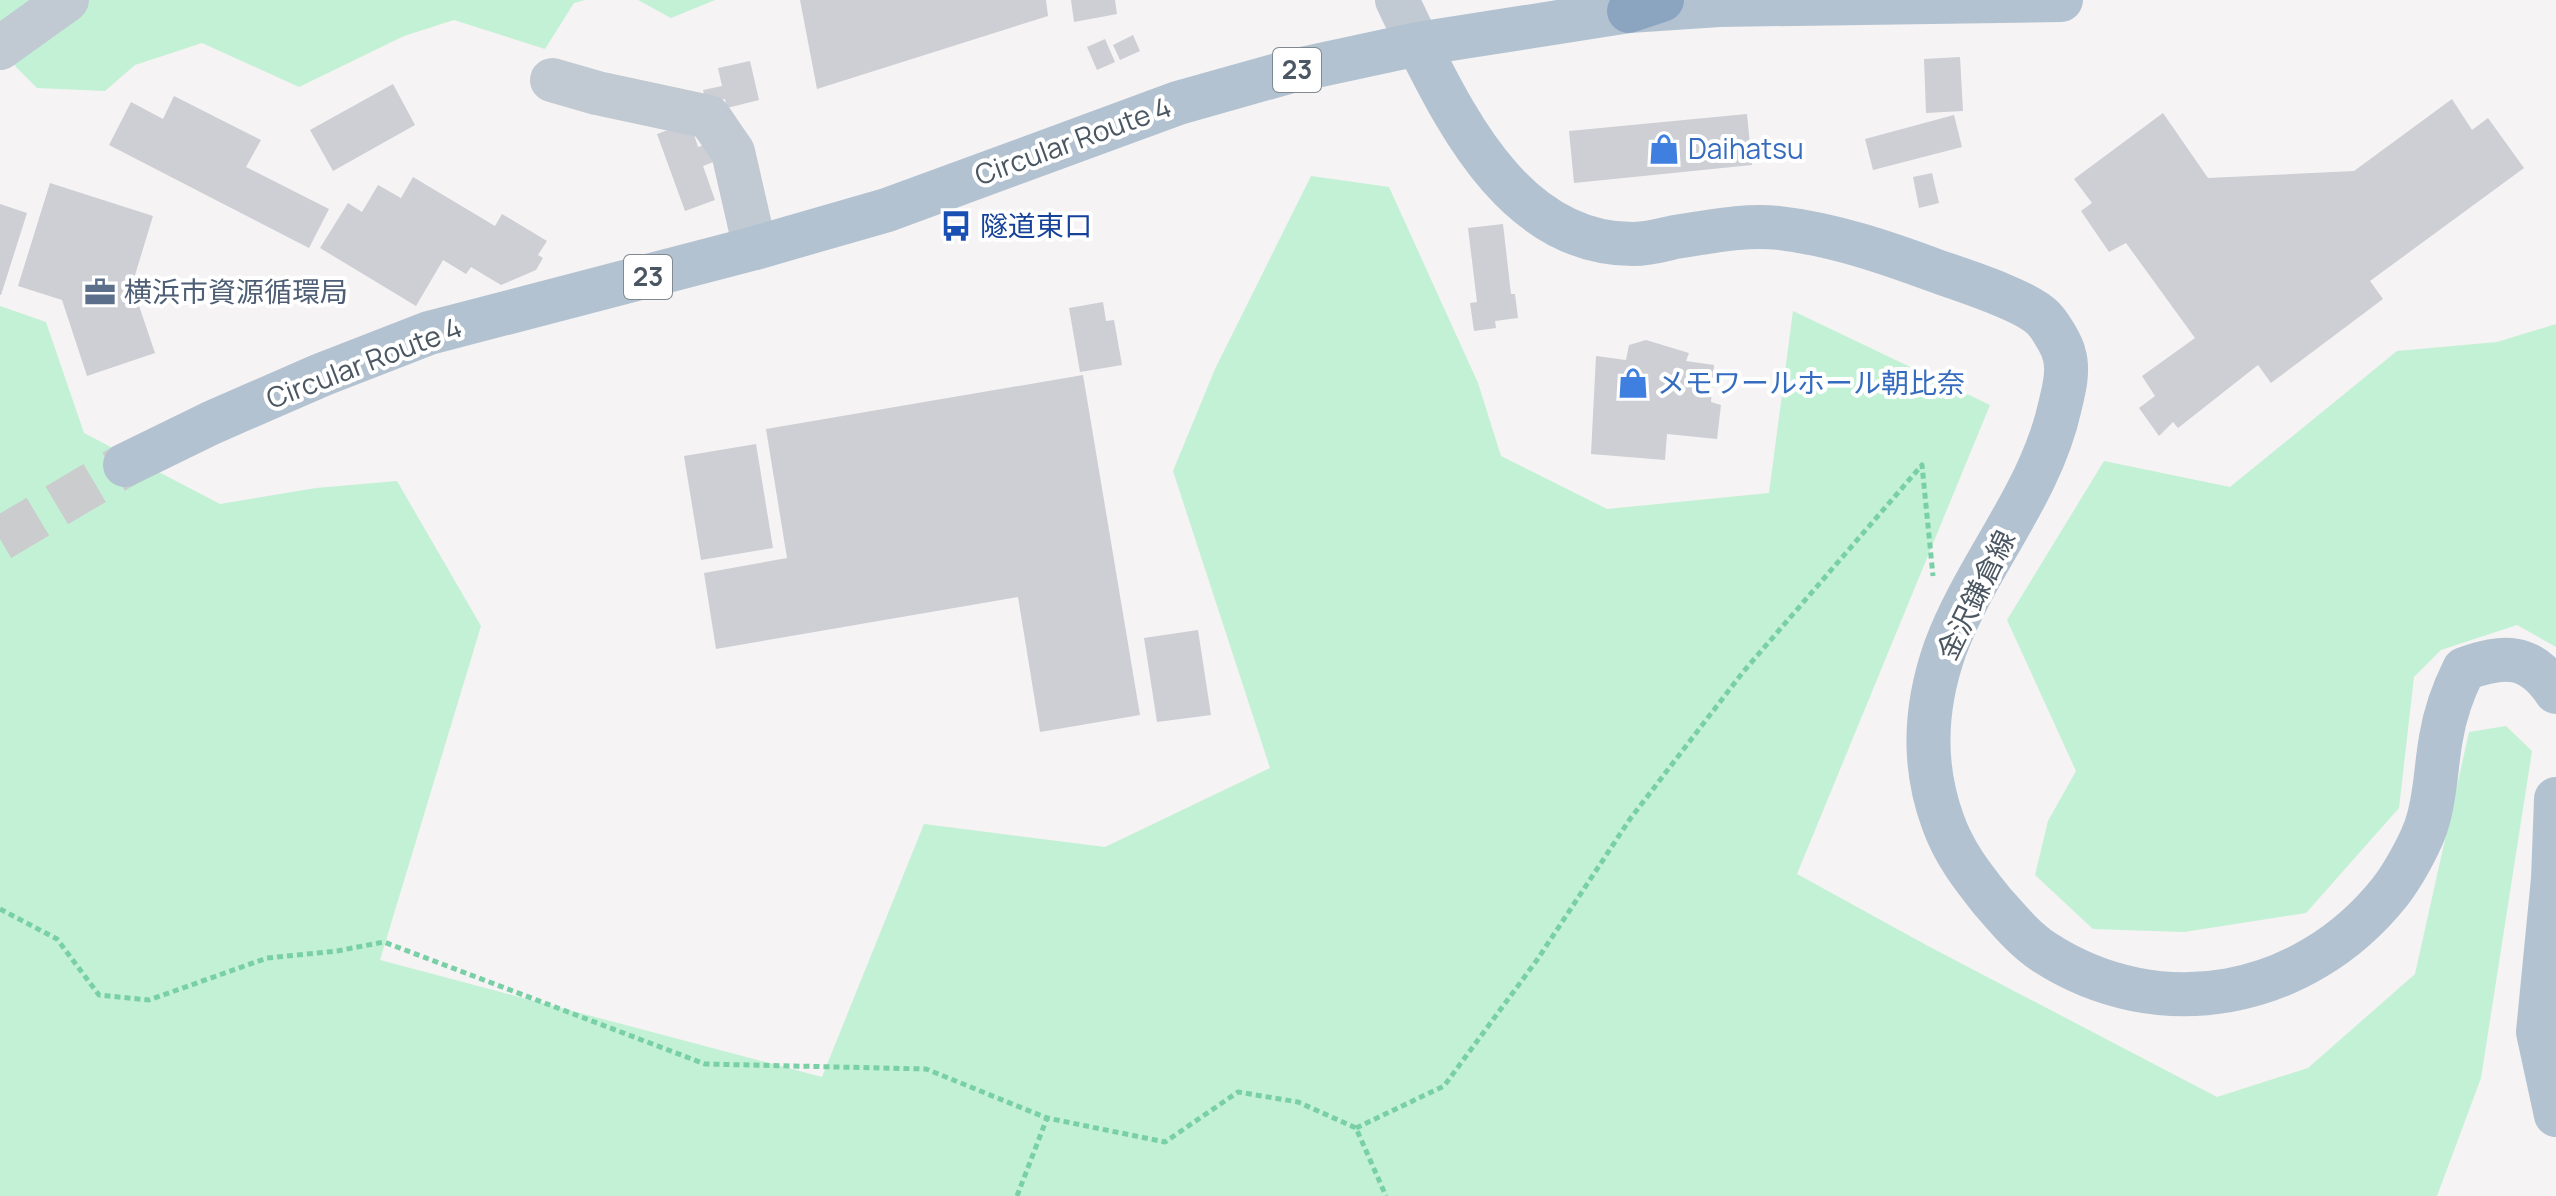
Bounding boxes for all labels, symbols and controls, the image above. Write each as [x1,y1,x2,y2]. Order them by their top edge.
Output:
road number: 23 [1273,48,1321,92]
street label: Circular Route 4 [969,87,1176,193]
place label: Daihatsu [1688,129,1804,167]
shop icon: Daihatsu [1647,132,1681,166]
place label: 隧道東口 [980,206,1092,244]
bus stop icon: 隧道東口 [939,209,973,243]
road number: 23 [624,255,672,299]
place label: 横浜市資源循環局 [124,272,348,310]
office icon: 横浜市資源循環局 [83,275,117,309]
street label: Circular Route 4 [261,307,467,417]
place label: メモワールホール朝比奈 [1657,363,1965,401]
shop icon: メモワールホール朝比奈 [1616,366,1650,400]
street label: 金沢鎌倉線 [1927,523,2023,666]

